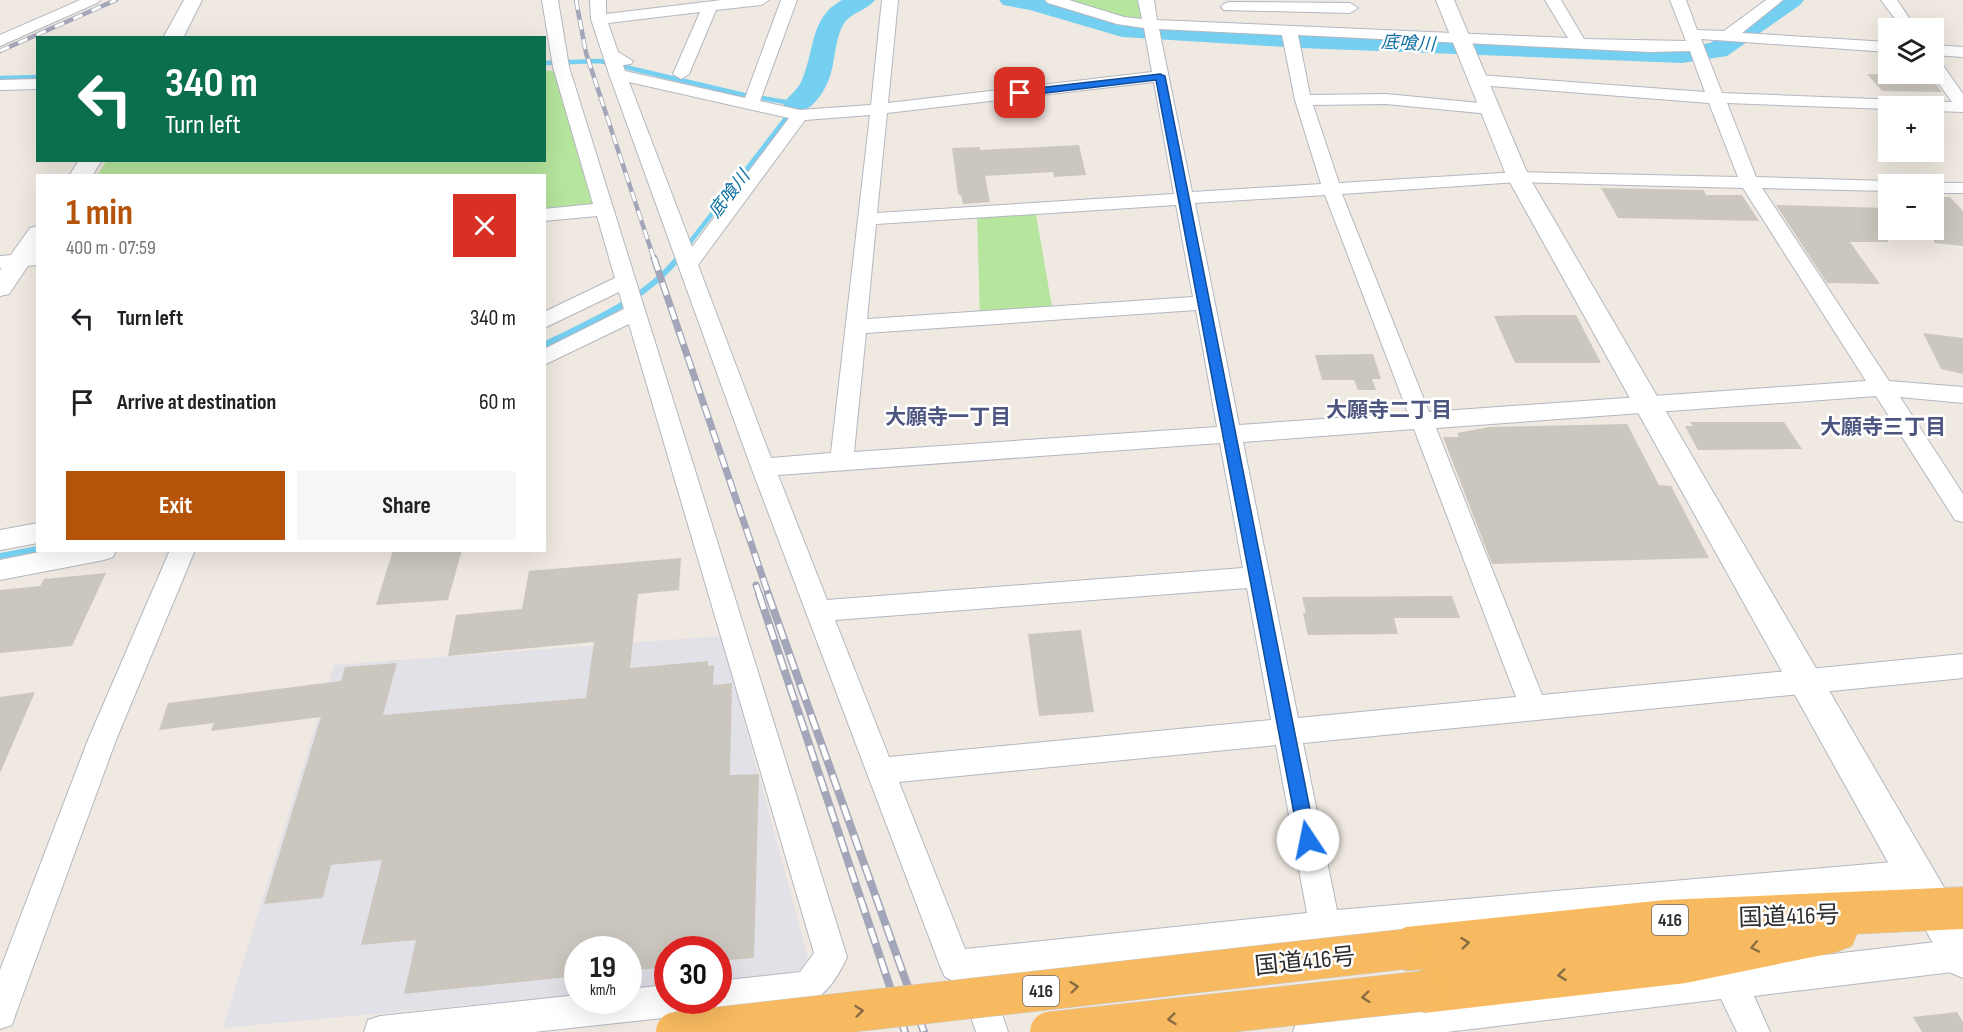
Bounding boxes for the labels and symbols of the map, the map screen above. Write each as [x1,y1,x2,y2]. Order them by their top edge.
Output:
water label: 底喰川 [1380,32,1437,56]
pin [994,67,1045,118]
water label: 底喰川 [704,165,756,222]
district label: 大願寺二丁目 [1326,398,1452,423]
district label: 大願寺一丁目 [885,405,1011,430]
district label: 大願寺三丁目 [1820,415,1946,440]
position arrow [1276,808,1340,872]
street label: 国道416号 [1738,900,1840,933]
road number: 416 [1652,905,1688,935]
speed limit sign: 30 [654,936,732,1014]
one-way arrow [1460,937,1469,950]
one-way arrow [1750,940,1760,953]
street label: 国道416号 [1253,942,1357,981]
one-way arrow [1558,968,1567,981]
road number: 416 [1023,976,1059,1006]
one-way arrow [1070,981,1079,994]
one-way arrow [1361,990,1370,1003]
one-way arrow [855,1005,864,1018]
one-way arrow [1167,1012,1176,1024]

